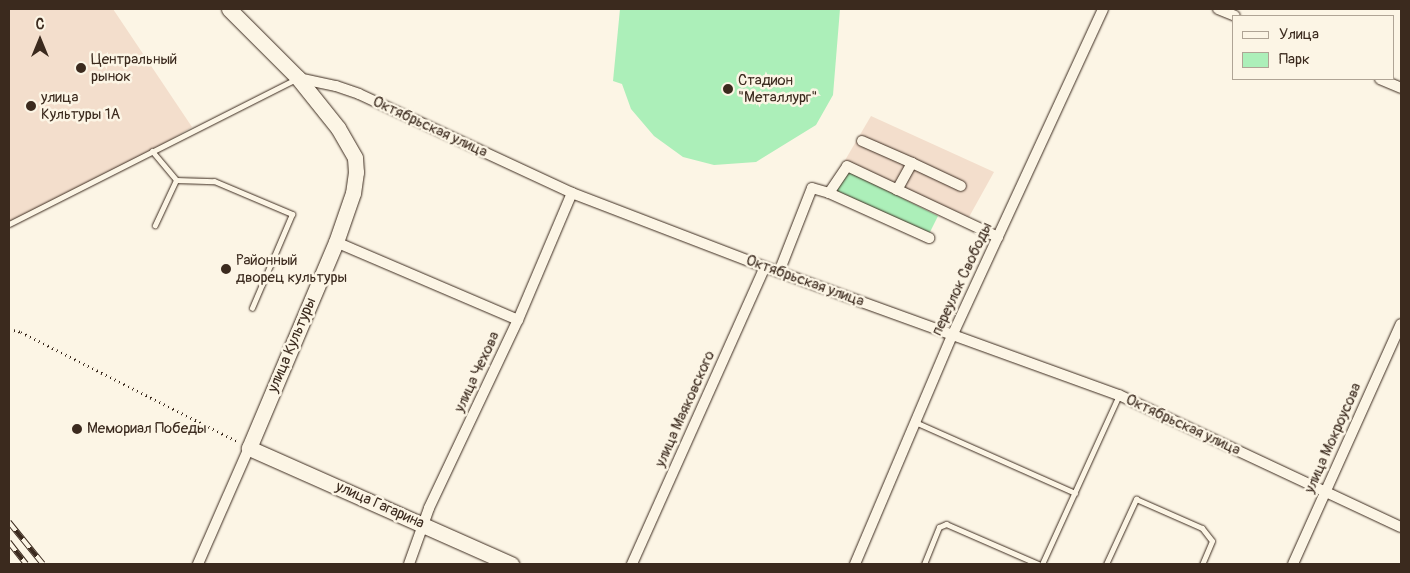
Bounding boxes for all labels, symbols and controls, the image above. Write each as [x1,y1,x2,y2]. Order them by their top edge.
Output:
north arrow [15,15,65,65]
legend [1232,15,1395,80]
text: С [36,16,44,33]
text: Улица [1279,25,1319,44]
place label: Центральный рынок [91,50,177,85]
text: Парк [1279,50,1310,69]
marker: Центральный рынок [75,62,87,74]
place label: Стадион "Металлург" [738,71,817,106]
marker: Стадион "Металлург" [722,83,734,95]
place label: улица Культуры 1А [41,88,120,123]
street label: Октябрьская улица [370,93,490,161]
marker: улица Культуры 1А [25,100,37,112]
street label: переулок Свободы [928,220,996,338]
place label: Районный дворец культуры [236,251,347,286]
street label: Октябрьская улица [743,251,867,311]
marker: Районный дворец культуры [220,263,232,275]
street label: улица Культуры [264,295,320,395]
street label: улица Чехова [450,329,504,415]
street label: улица Маяковского [651,348,719,470]
street label: улица Мокроусова [1301,380,1365,496]
street label: Октябрьская улица [1123,391,1243,459]
place label: Мемориал Победы [87,420,207,438]
marker: Мемориал Победы [71,423,83,435]
street label: улица Гагарина [333,477,427,533]

